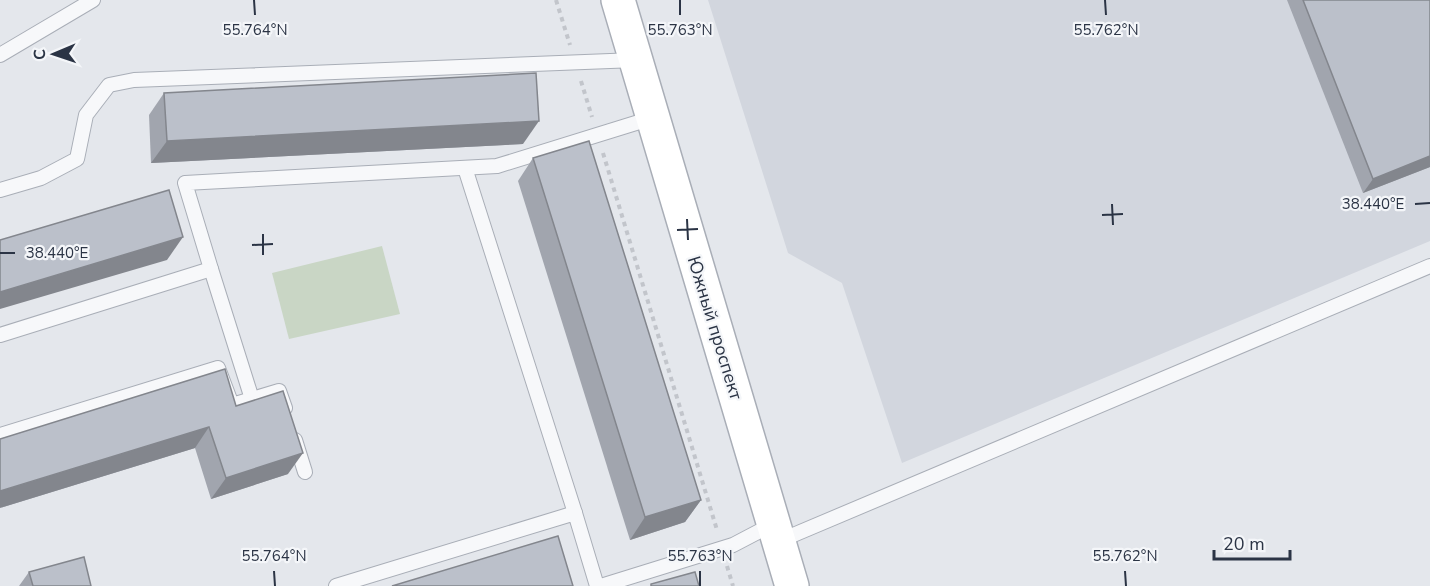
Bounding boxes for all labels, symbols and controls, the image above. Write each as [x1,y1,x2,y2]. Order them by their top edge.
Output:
text: 55.764°N [222,20,288,40]
text: 55.763°N [647,20,713,40]
text: 55.762°N [1073,20,1139,40]
north arrow [24,24,84,84]
text: С [29,49,51,60]
text: 38.440°E [1342,194,1404,214]
text: 38.440°E [26,243,88,263]
street label: Южный проспект [682,253,748,403]
scale bar [1214,523,1290,561]
text: 20 m [1223,532,1265,556]
text: 55.764°N [241,546,307,566]
text: 55.763°N [667,546,733,566]
text: 55.762°N [1092,546,1158,566]

